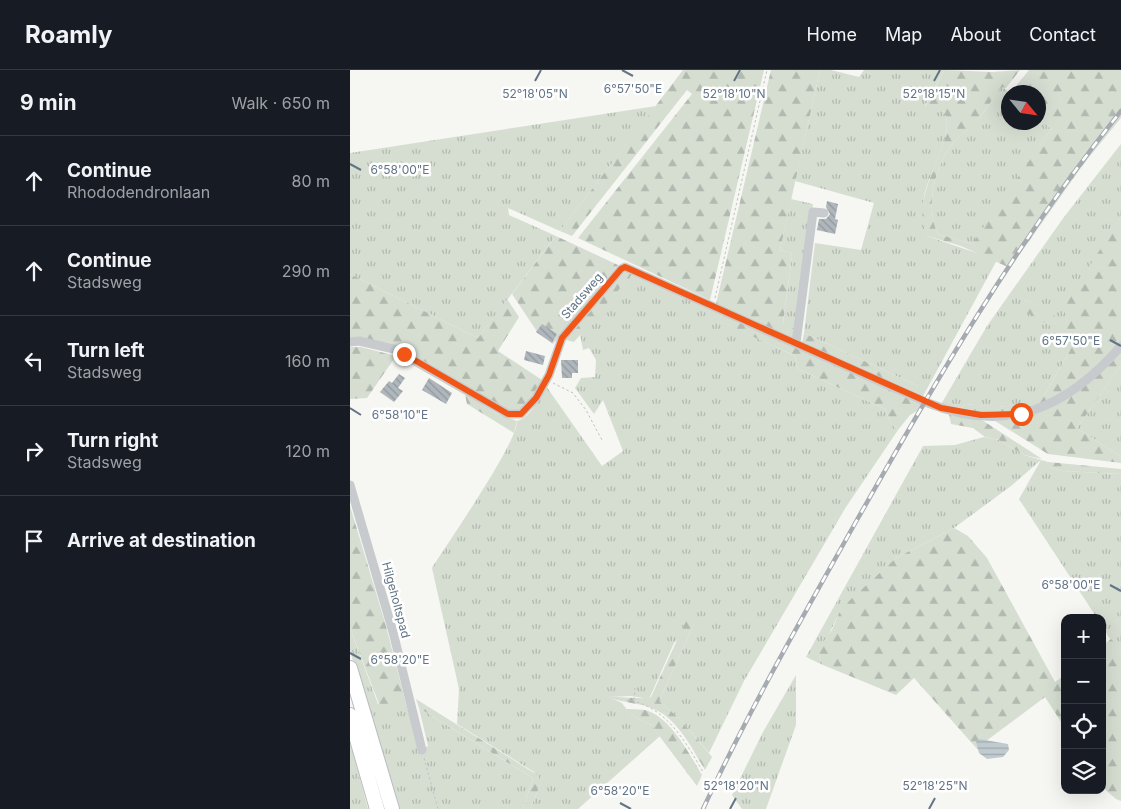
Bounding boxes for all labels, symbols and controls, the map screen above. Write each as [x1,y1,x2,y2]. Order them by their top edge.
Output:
text: Roamly [25,20,112,49]
text: Home [807,24,857,45]
text: Map [885,24,922,45]
text: About [950,24,1001,45]
text: Contact [1029,24,1096,45]
text: 6°57'50"E [604,81,662,96]
north arrow [1001,85,1046,130]
text: 52°18'05"N [502,86,568,101]
text: 52°18'10"N [702,86,766,101]
text: 52°18'15"N [903,86,965,101]
text: 9 min [20,90,77,115]
text: Walk · 650 m [232,93,330,113]
text: Continue [67,159,152,182]
text: 6°58'00"E [370,162,430,177]
icon: ahead [20,167,48,195]
text: 80 m [291,171,330,191]
text: Rhododendronlaan [67,182,210,202]
text: Continue [67,249,152,272]
icon: ahead [20,257,48,285]
text: 290 m [282,261,330,281]
street label: Stadsweg [558,270,606,322]
text: Stadsweg [67,272,142,292]
text: 6°57'50"E [1042,333,1100,348]
text: Turn left [67,339,145,362]
route end [393,343,416,366]
icon: left [20,347,48,375]
text: 160 m [285,351,330,371]
text: Stadsweg [67,362,142,382]
route start [1010,403,1033,426]
text: 6°58'10"E [372,407,428,422]
text: Turn right [67,429,158,452]
icon: right [20,437,48,465]
text: 120 m [285,441,330,461]
text: Stadsweg [67,452,142,472]
icon: arrive [20,527,48,555]
text: Arrive at destination [67,529,256,552]
street label: Hilgeholtspad [379,560,414,640]
text: 6°58'00"E [1041,577,1101,592]
map controls [1061,614,1106,794]
button: + [1061,614,1106,659]
text: 6°58'20"E [371,652,429,667]
button: − [1061,659,1106,704]
button: locate [1061,704,1106,749]
button: layers [1061,749,1106,794]
text: 52°18'20"N [703,778,769,793]
text: 52°18'25"N [902,778,968,793]
text: 6°58'20"E [591,783,649,798]

